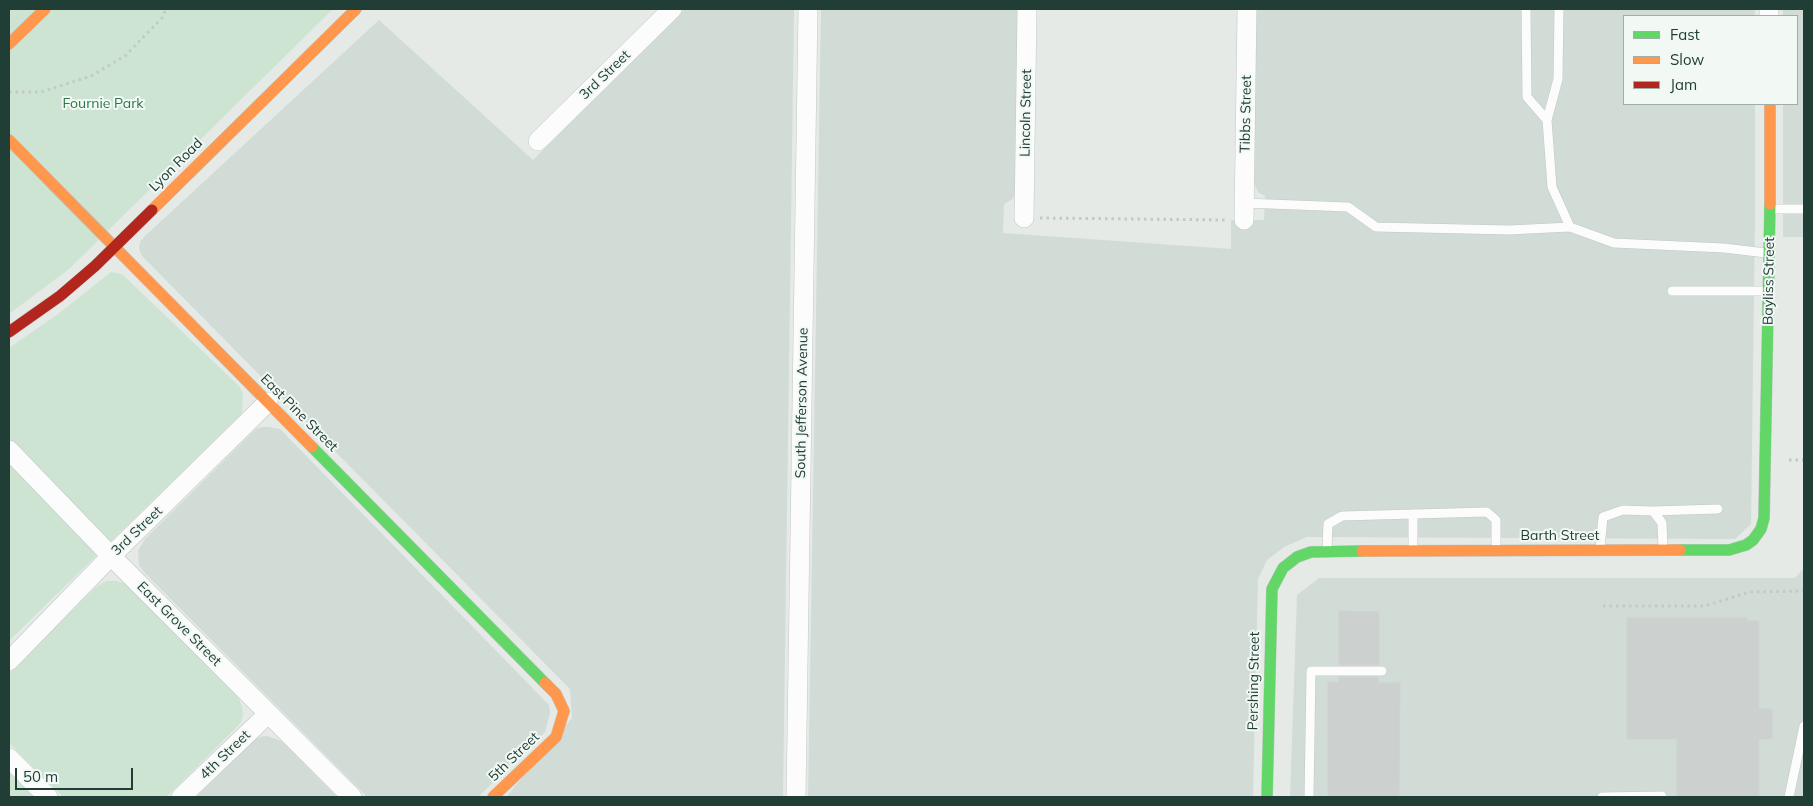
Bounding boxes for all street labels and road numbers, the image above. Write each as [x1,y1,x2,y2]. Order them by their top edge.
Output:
street label: 3rd Street [576,47,634,103]
street label: Lincoln Street [1017,69,1035,157]
street label: Tibbs Street [1237,75,1255,153]
street label: Lyon Road [146,135,206,195]
street label: Bayliss Street [1760,237,1778,325]
street label: South Jefferson Avenue [792,327,812,479]
street label: East Pine Street [257,371,341,455]
street label: 3rd Street [108,503,166,559]
street label: Barth Street [1521,528,1599,544]
street label: East Grove Street [133,578,225,670]
street label: Pershing Street [1245,631,1263,731]
street label: 4th Street [196,727,254,783]
street label: 5th Street [485,729,543,785]

